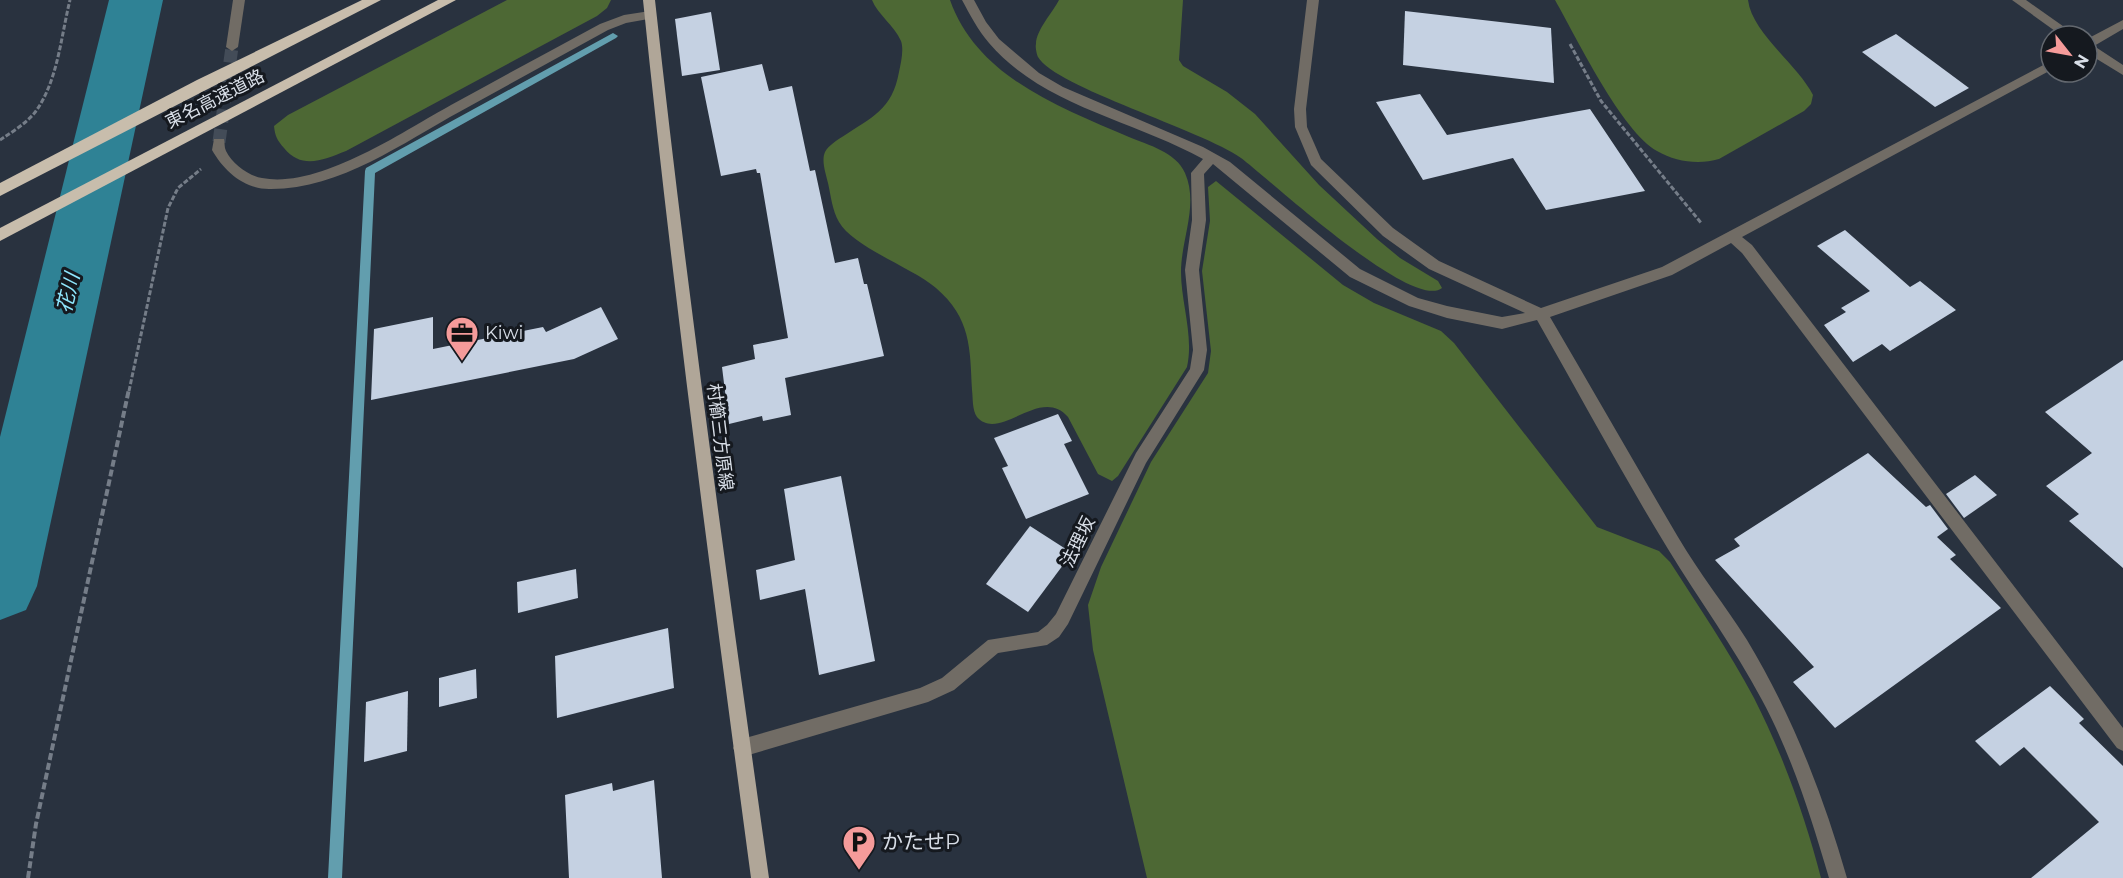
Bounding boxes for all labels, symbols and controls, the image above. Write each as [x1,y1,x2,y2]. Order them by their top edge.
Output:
north arrow [2039,24,2099,84]
text: N [2070,51,2093,72]
street label: 東名高速道路 [162,65,268,133]
water label: 花川 [52,269,85,315]
office icon: Kiwi [444,315,480,362]
place label: Kiwi [485,322,523,344]
street label: 村櫛三方原線 [703,382,737,492]
street label: 法理坂 [1056,513,1100,571]
parking icon: かたせP [841,824,877,871]
place label: かたせP [882,829,960,854]

